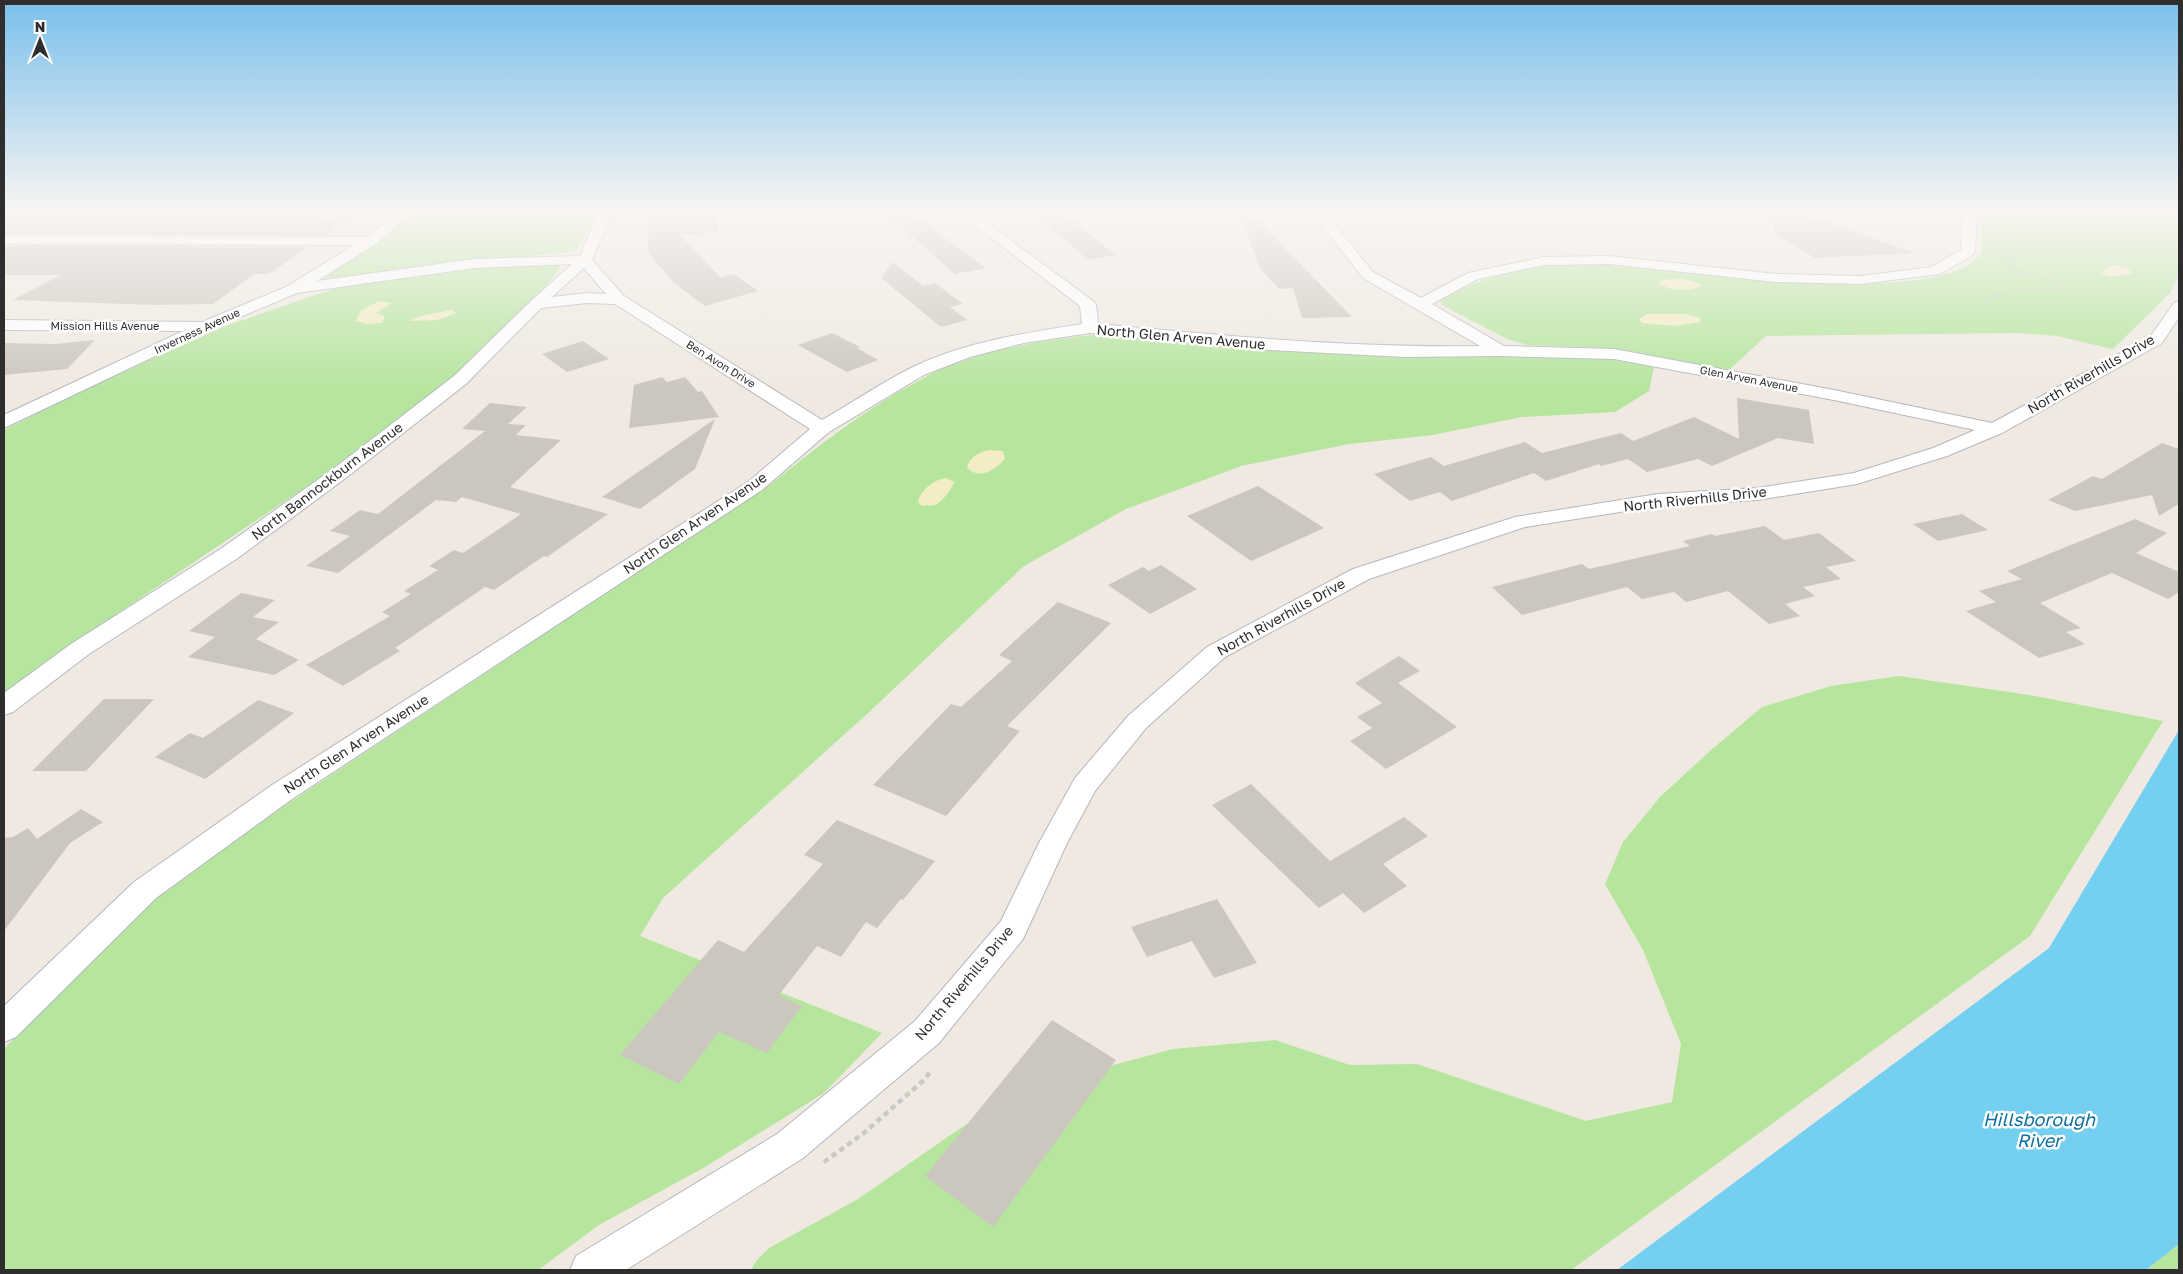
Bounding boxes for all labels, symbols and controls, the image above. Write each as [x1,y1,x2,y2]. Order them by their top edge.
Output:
north arrow [15,15,65,65]
text: N [35,18,45,35]
street label: Inverness Avenue [152,305,242,356]
street label: Mission Hills Avenue [51,319,159,332]
street label: North Glen Arven Avenue [1096,321,1266,352]
street label: North Riverhills Drive [2024,330,2157,417]
street label: Ben Avon Drive [684,337,758,390]
street label: Glen Arven Avenue [1699,363,1799,394]
street label: North Bannockburn Avenue [248,418,406,543]
street label: North Glen Arven Avenue [620,468,770,577]
street label: North Riverhills Drive [1623,483,1767,514]
street label: North Riverhills Drive [1214,574,1348,659]
street label: North Glen Arven Avenue [280,690,431,797]
street label: North Riverhills Drive [911,922,1016,1043]
water label: Hillsborough River [1983,1108,2096,1151]

